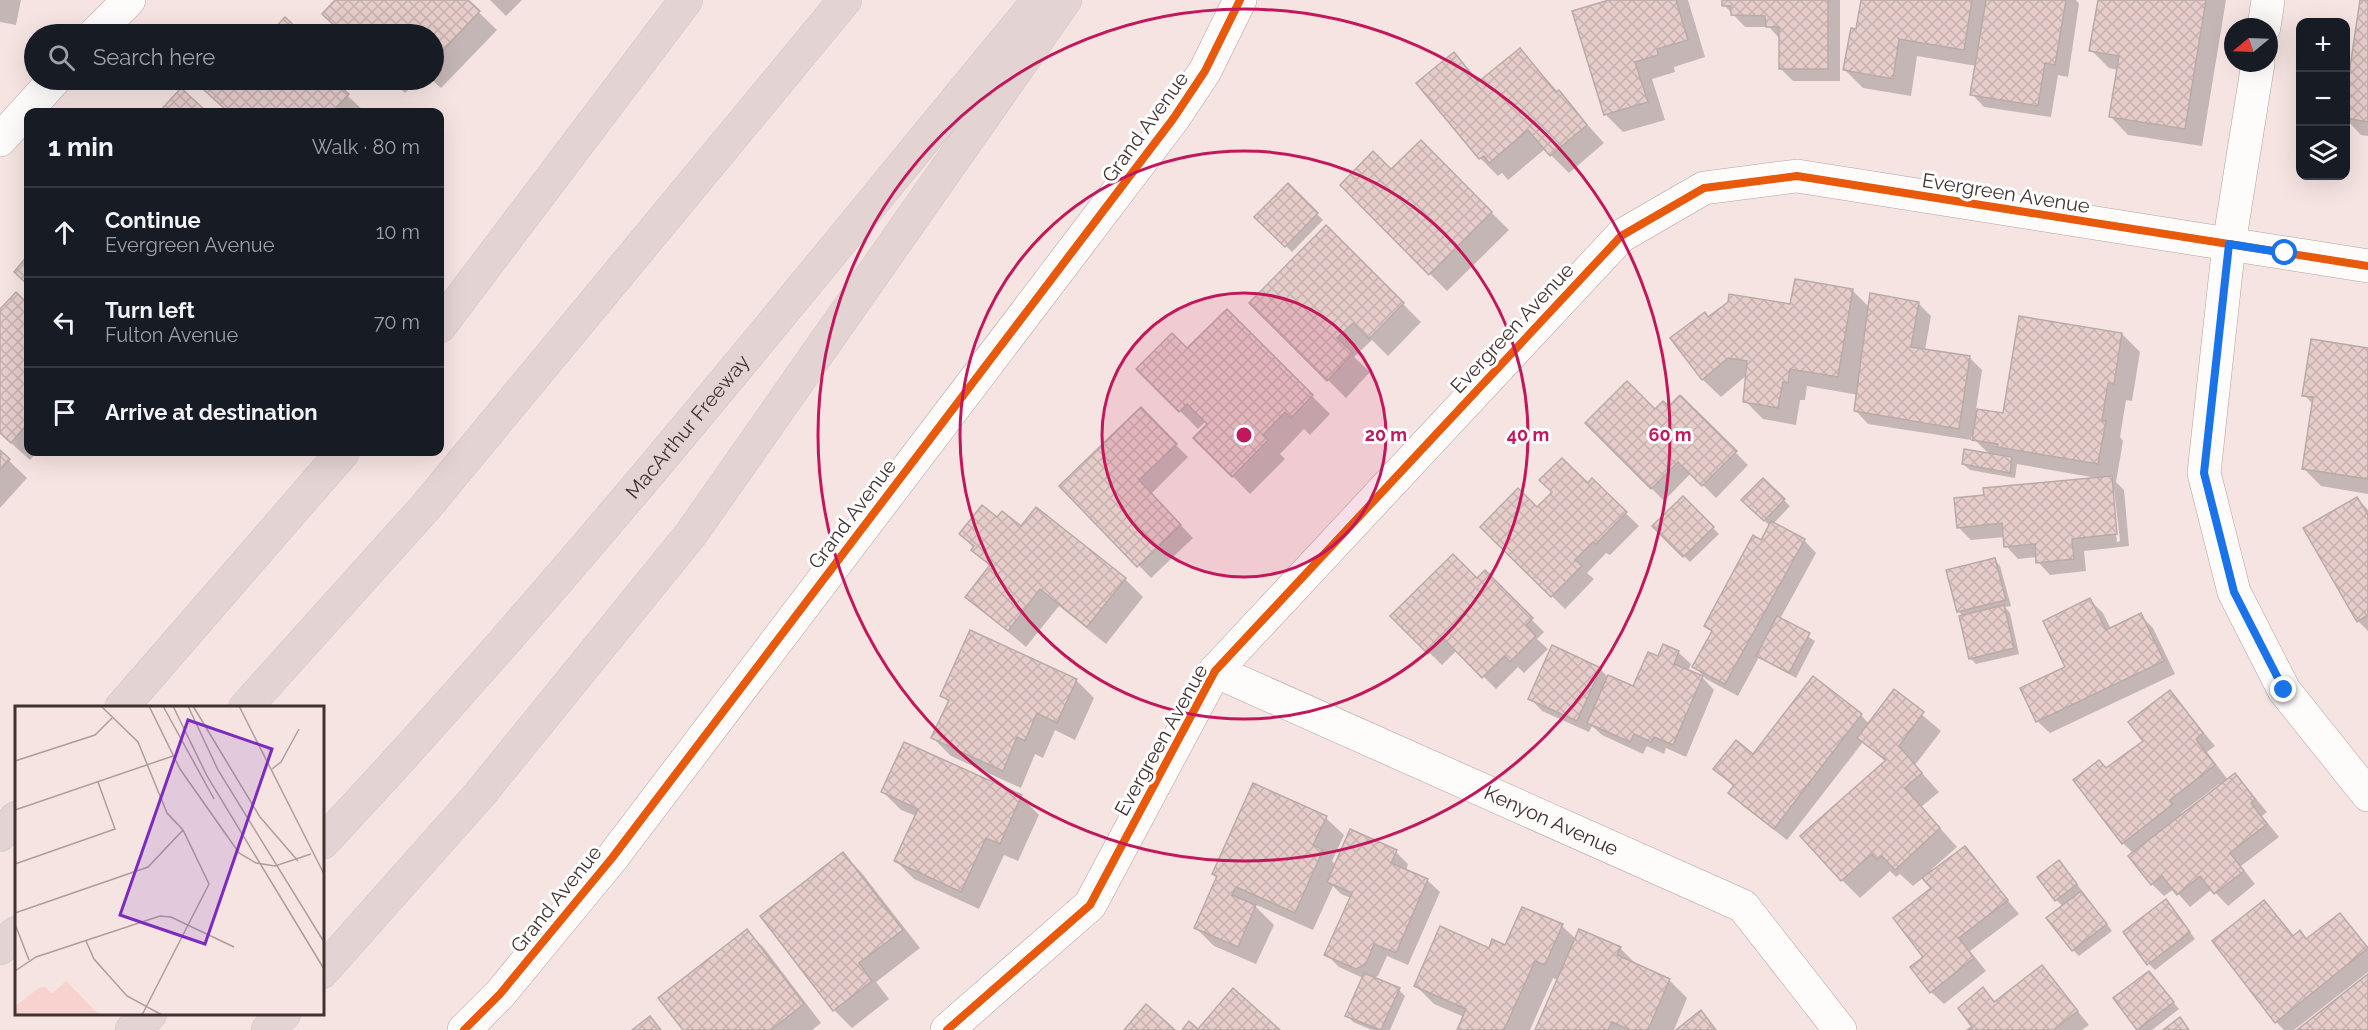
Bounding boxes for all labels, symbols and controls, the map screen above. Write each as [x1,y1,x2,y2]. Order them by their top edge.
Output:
north arrow [2224,18,2278,72]
map controls [2296,18,2350,180]
button: + [2296,18,2350,72]
search box [24,24,444,90]
icon: search [45,41,78,74]
text: Search here [93,44,215,70]
street label: Grand Avenue [1097,67,1193,187]
button: − [2296,72,2350,126]
button: layers [2296,126,2350,180]
text: 1 min [48,132,114,162]
text: Walk · 80 m [312,135,420,159]
street label: Evergreen Avenue [1920,168,2092,218]
text: Continue [105,207,201,233]
icon: ahead [48,216,81,249]
text: 10 m [376,220,420,244]
text: Evergreen Avenue [105,233,274,257]
route start [2271,239,2297,265]
street label: Evergreen Avenue [1445,258,1579,398]
text: Turn left [105,297,195,323]
icon: left [48,306,81,339]
text: 70 m [374,310,420,334]
text: Fulton Avenue [105,323,238,347]
street label: MacArthur Freeway [620,350,754,504]
icon: arrive [48,396,81,429]
text: Arrive at destination [105,399,318,425]
text: 20 m [1365,424,1407,445]
text: 40 m [1507,424,1549,445]
text: 60 m [1648,424,1692,445]
centre of rings [1234,425,1254,445]
street label: Grand Avenue [803,454,901,574]
street label: Evergreen Avenue [1109,660,1213,820]
route end [2270,676,2296,702]
inset map [15,706,324,1015]
street label: Kenyon Avenue [1480,780,1622,861]
street label: Grand Avenue [505,840,607,957]

